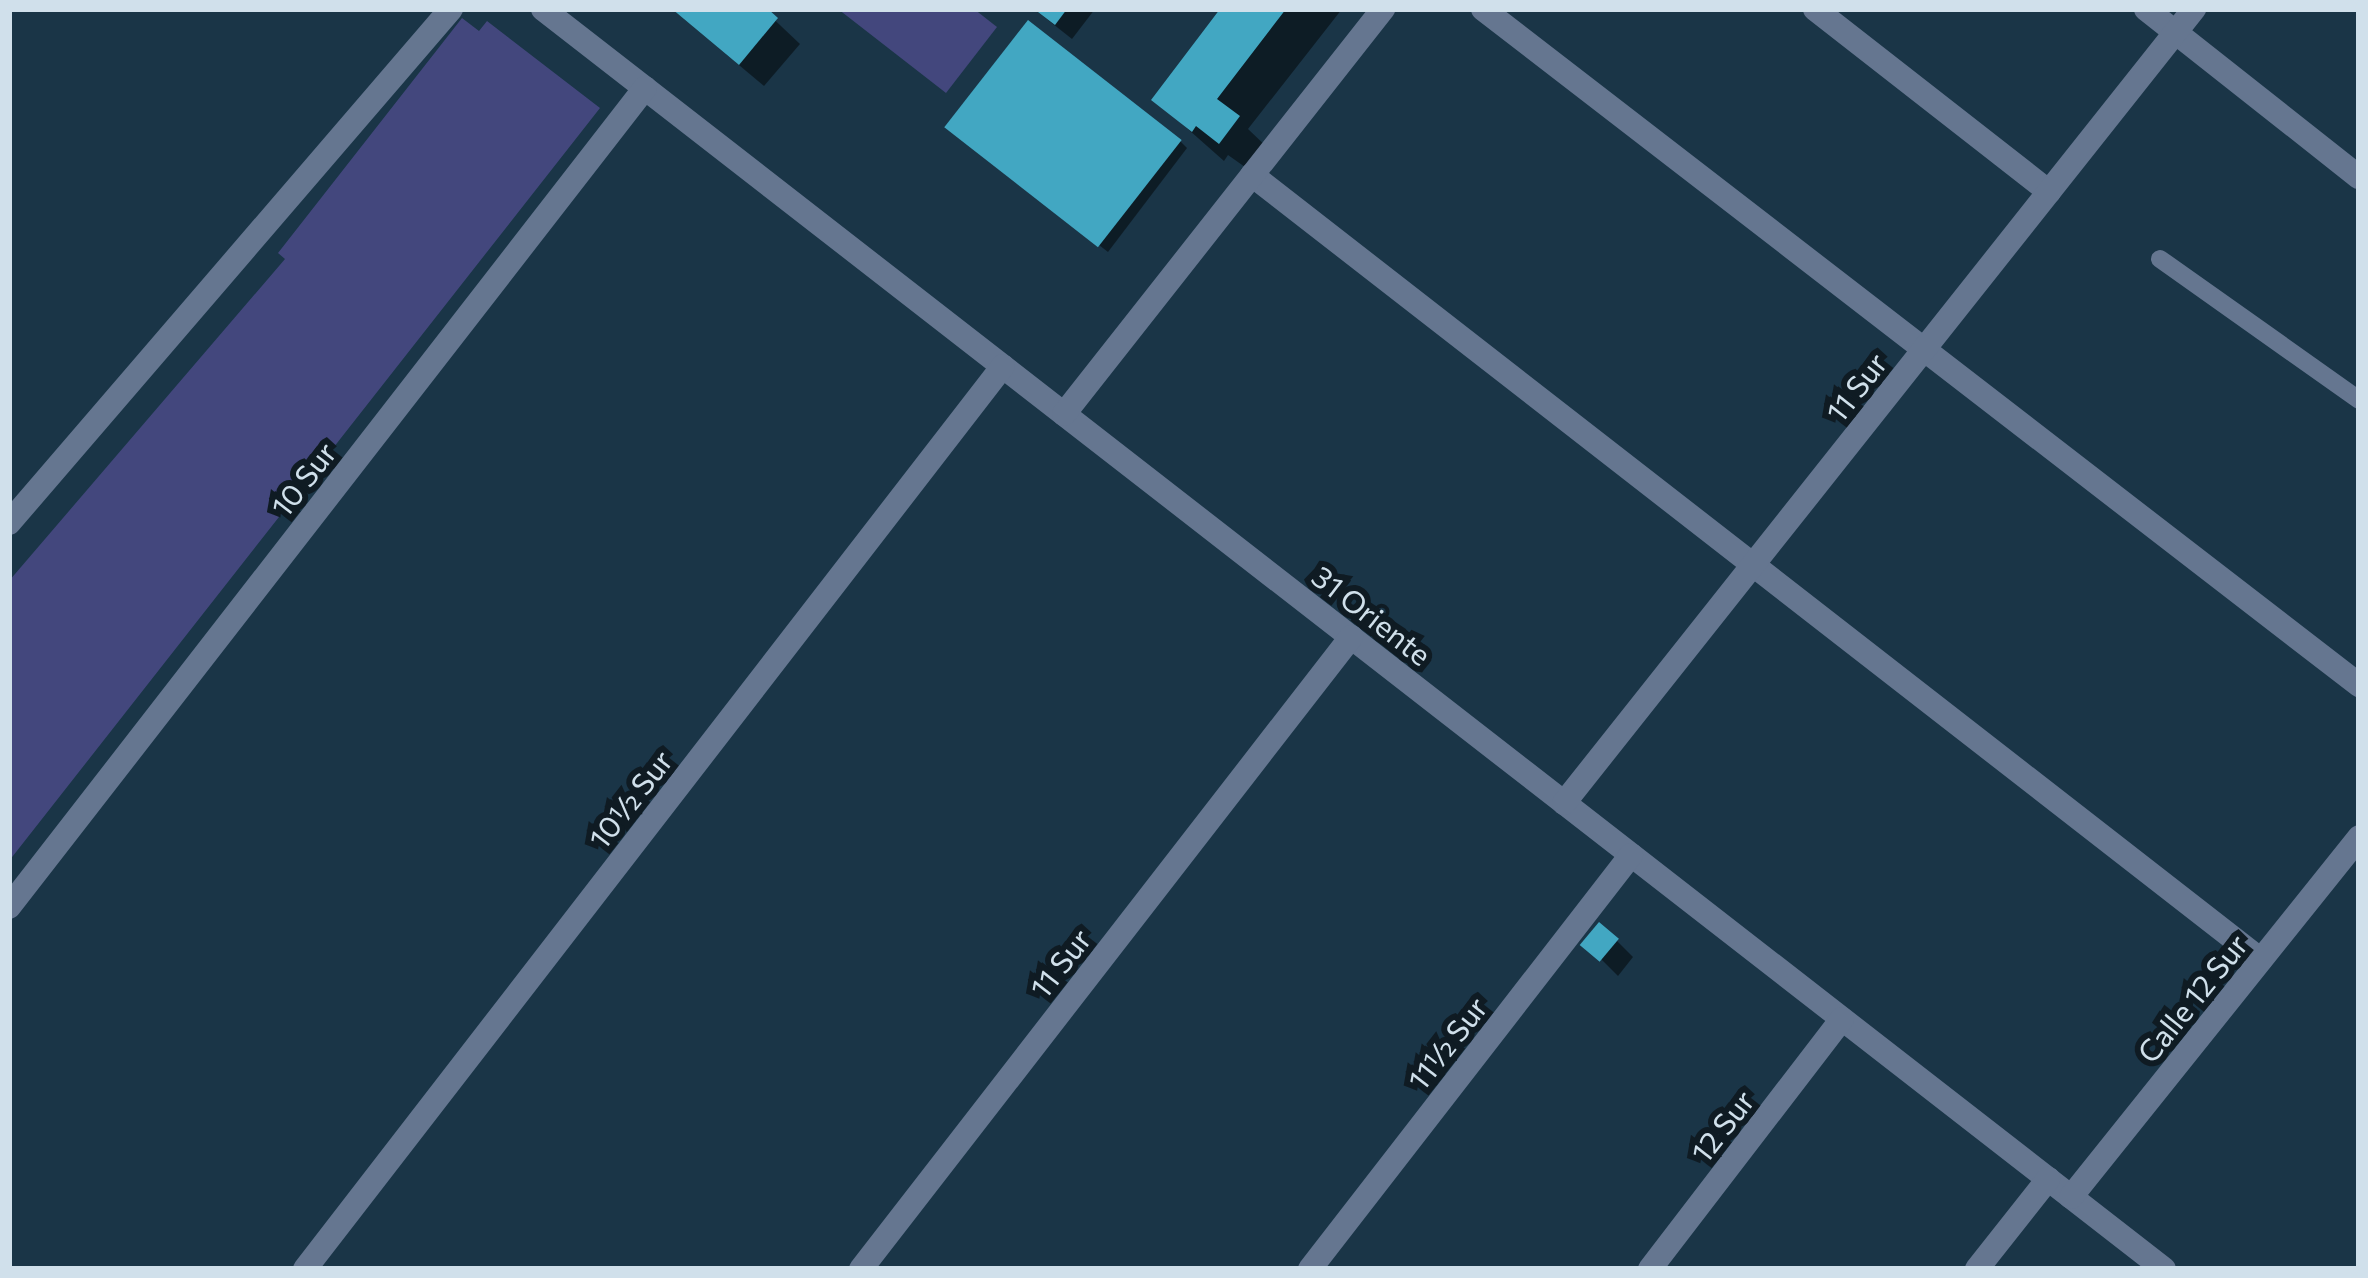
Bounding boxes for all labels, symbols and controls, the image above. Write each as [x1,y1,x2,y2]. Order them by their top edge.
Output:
street label: 11 Sur [1818,345,1894,429]
street label: 10 Sur [263,435,343,523]
street label: 31 Oriente [1305,557,1439,673]
street label: 10½ Sur [580,743,680,855]
street label: 11 Sur [1022,921,1098,1005]
street label: Calle 12 Sur [2129,927,2255,1069]
street label: 11½ Sur [1400,989,1494,1097]
street label: 12 Sur [1683,1083,1761,1169]

